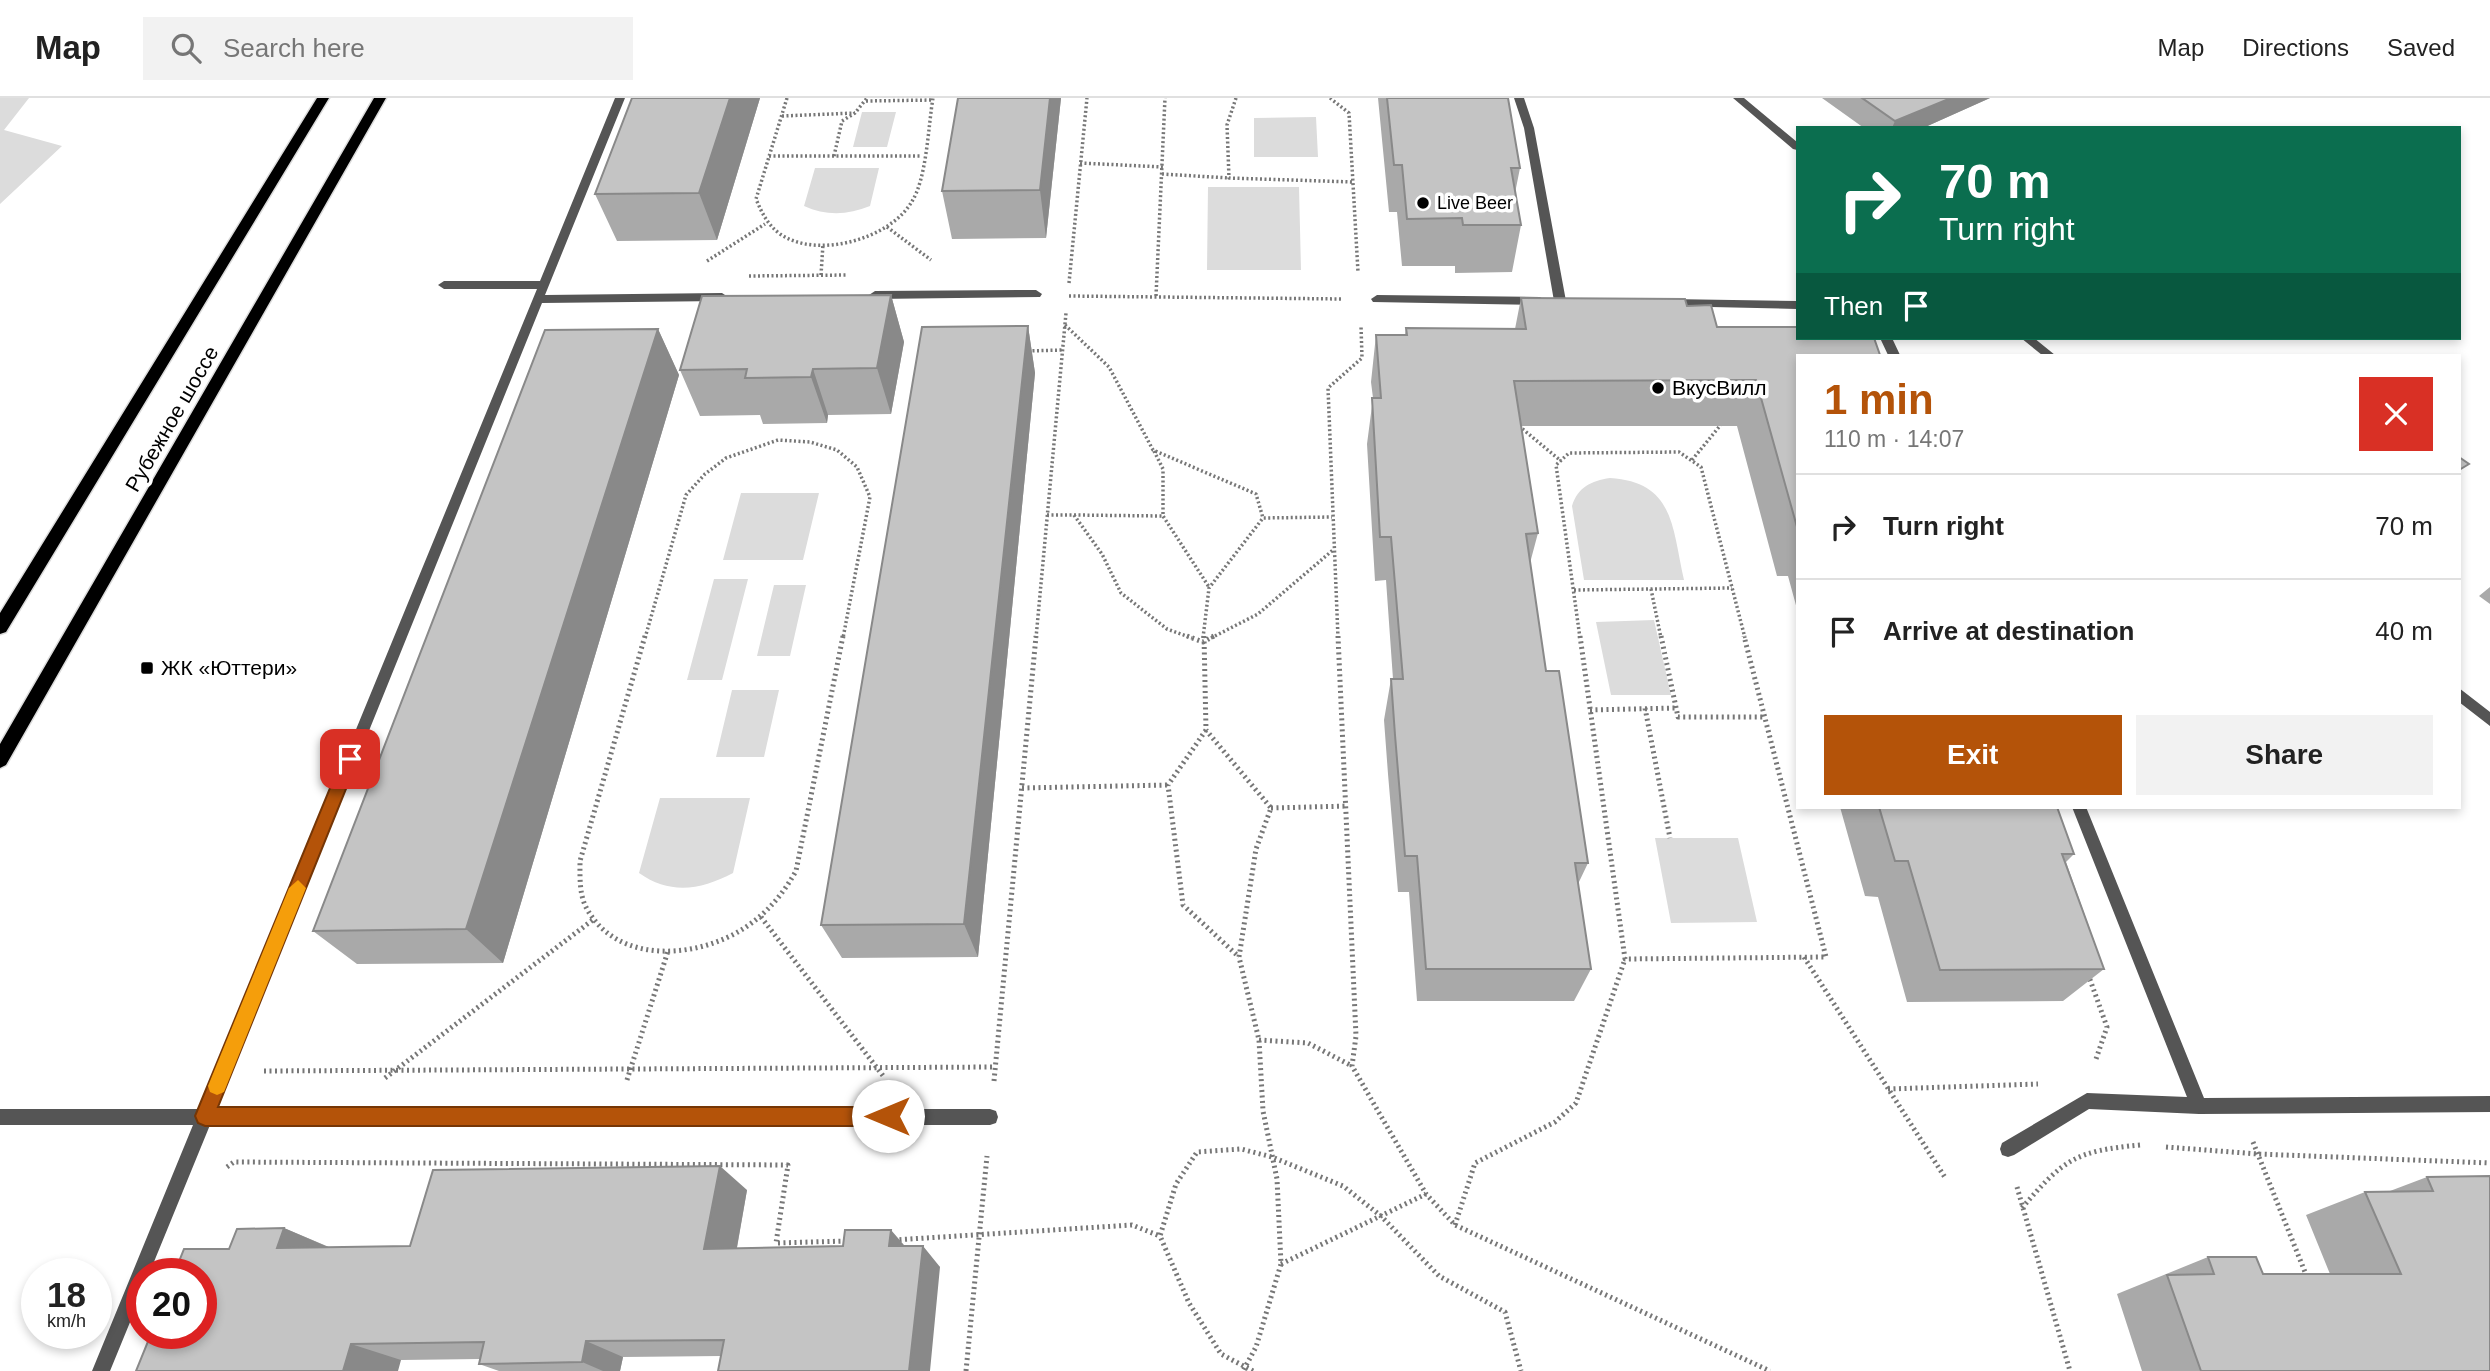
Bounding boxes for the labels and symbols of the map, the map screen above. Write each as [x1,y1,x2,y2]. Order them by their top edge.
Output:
place label: Live Beer [1437,193,1513,213]
marker: Live Beer [1415,195,1431,211]
street label: Рубежное шоссе [121,342,223,496]
place label: ВкусВилл [1672,376,1766,399]
marker: ВкусВилл [1650,380,1666,396]
place label: ЖК «Юттери» [161,656,297,679]
marker: ЖК «Юттери» [139,660,155,676]
pin [320,729,380,789]
position arrow [851,1079,925,1153]
speed limit sign: 20 [126,1258,217,1349]

